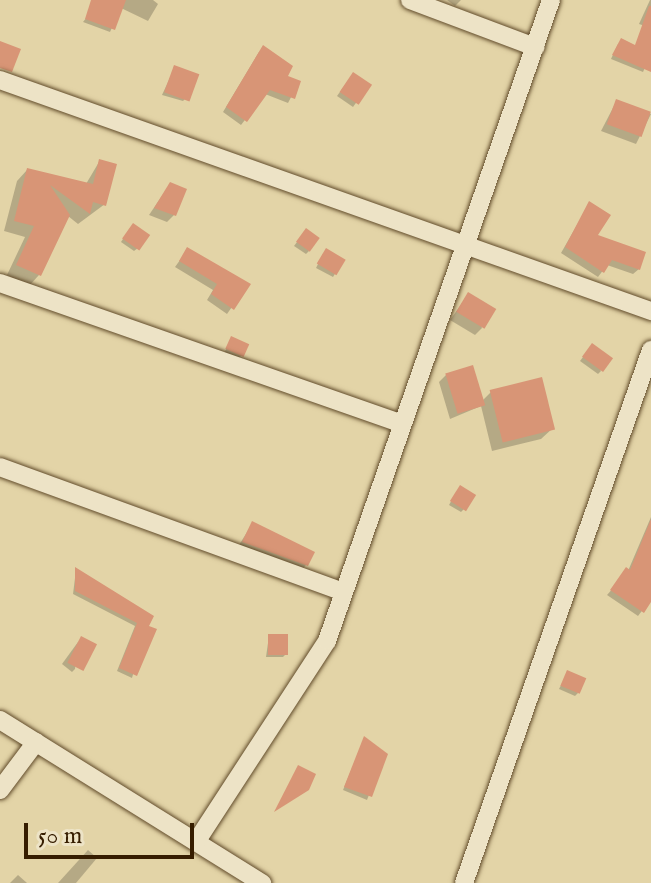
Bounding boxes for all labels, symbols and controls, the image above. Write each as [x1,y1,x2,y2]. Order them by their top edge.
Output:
scale bar [28,807,198,857]
text: 50 m [38,821,82,852]

